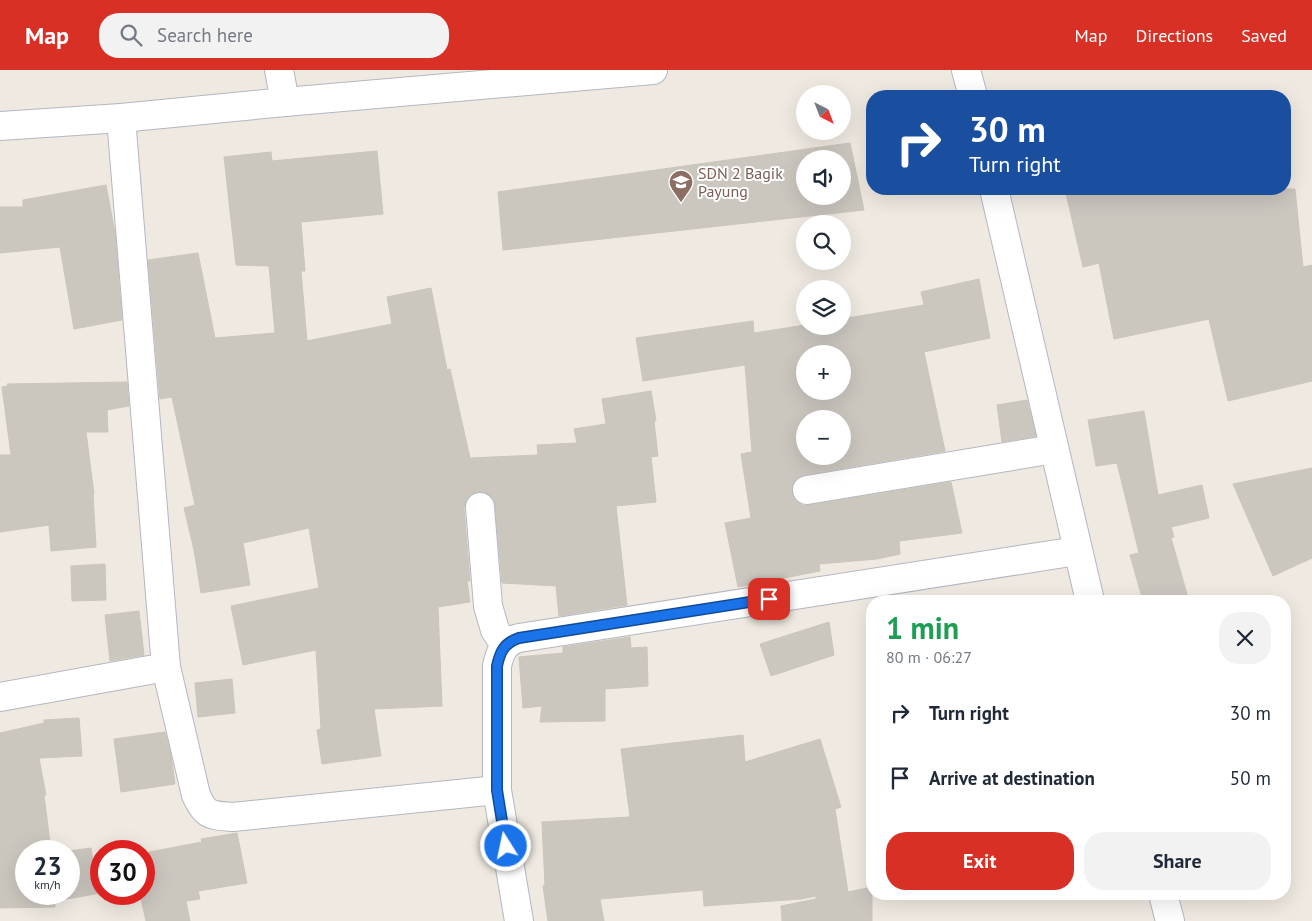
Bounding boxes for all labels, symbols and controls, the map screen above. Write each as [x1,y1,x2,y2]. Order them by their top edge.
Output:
search box [99,13,449,58]
text: Map [25,20,69,51]
icon: search [117,21,145,49]
text: Search here [157,23,253,47]
text: Map [1075,24,1107,47]
text: Directions [1135,24,1213,47]
text: Saved [1241,24,1287,47]
north arrow [796,85,851,140]
map controls [796,85,851,465]
text: 30 m [969,106,1046,152]
icon: right [886,110,951,175]
button: sound [796,150,851,205]
text: Turn right [969,150,1061,178]
place label: SDN 2 Bagik Payung [698,163,783,201]
school or university icon: SDN 2 Bagik Payung [668,169,694,203]
button: search [796,215,851,270]
button: layers [796,280,851,335]
button: + [796,345,851,400]
button: − [796,410,851,465]
pin [748,578,790,620]
icon: arrive [755,585,783,613]
text: 1 min [886,608,959,647]
button: close [1219,612,1271,664]
text: 80 m · 06:27 [886,647,972,667]
icon: right [886,699,914,727]
text: Turn right [929,701,1009,725]
text: 30 m [1230,701,1271,725]
icon: arrive [886,764,914,792]
text: Arrive at destination [929,766,1095,790]
text: 50 m [1230,766,1271,790]
position arrow [479,819,531,871]
button: Exit [886,832,1074,890]
button: Share [1084,832,1271,890]
speed limit sign: 30 [90,840,155,905]
text: 23 [33,850,62,882]
text: km/h [34,877,61,892]

